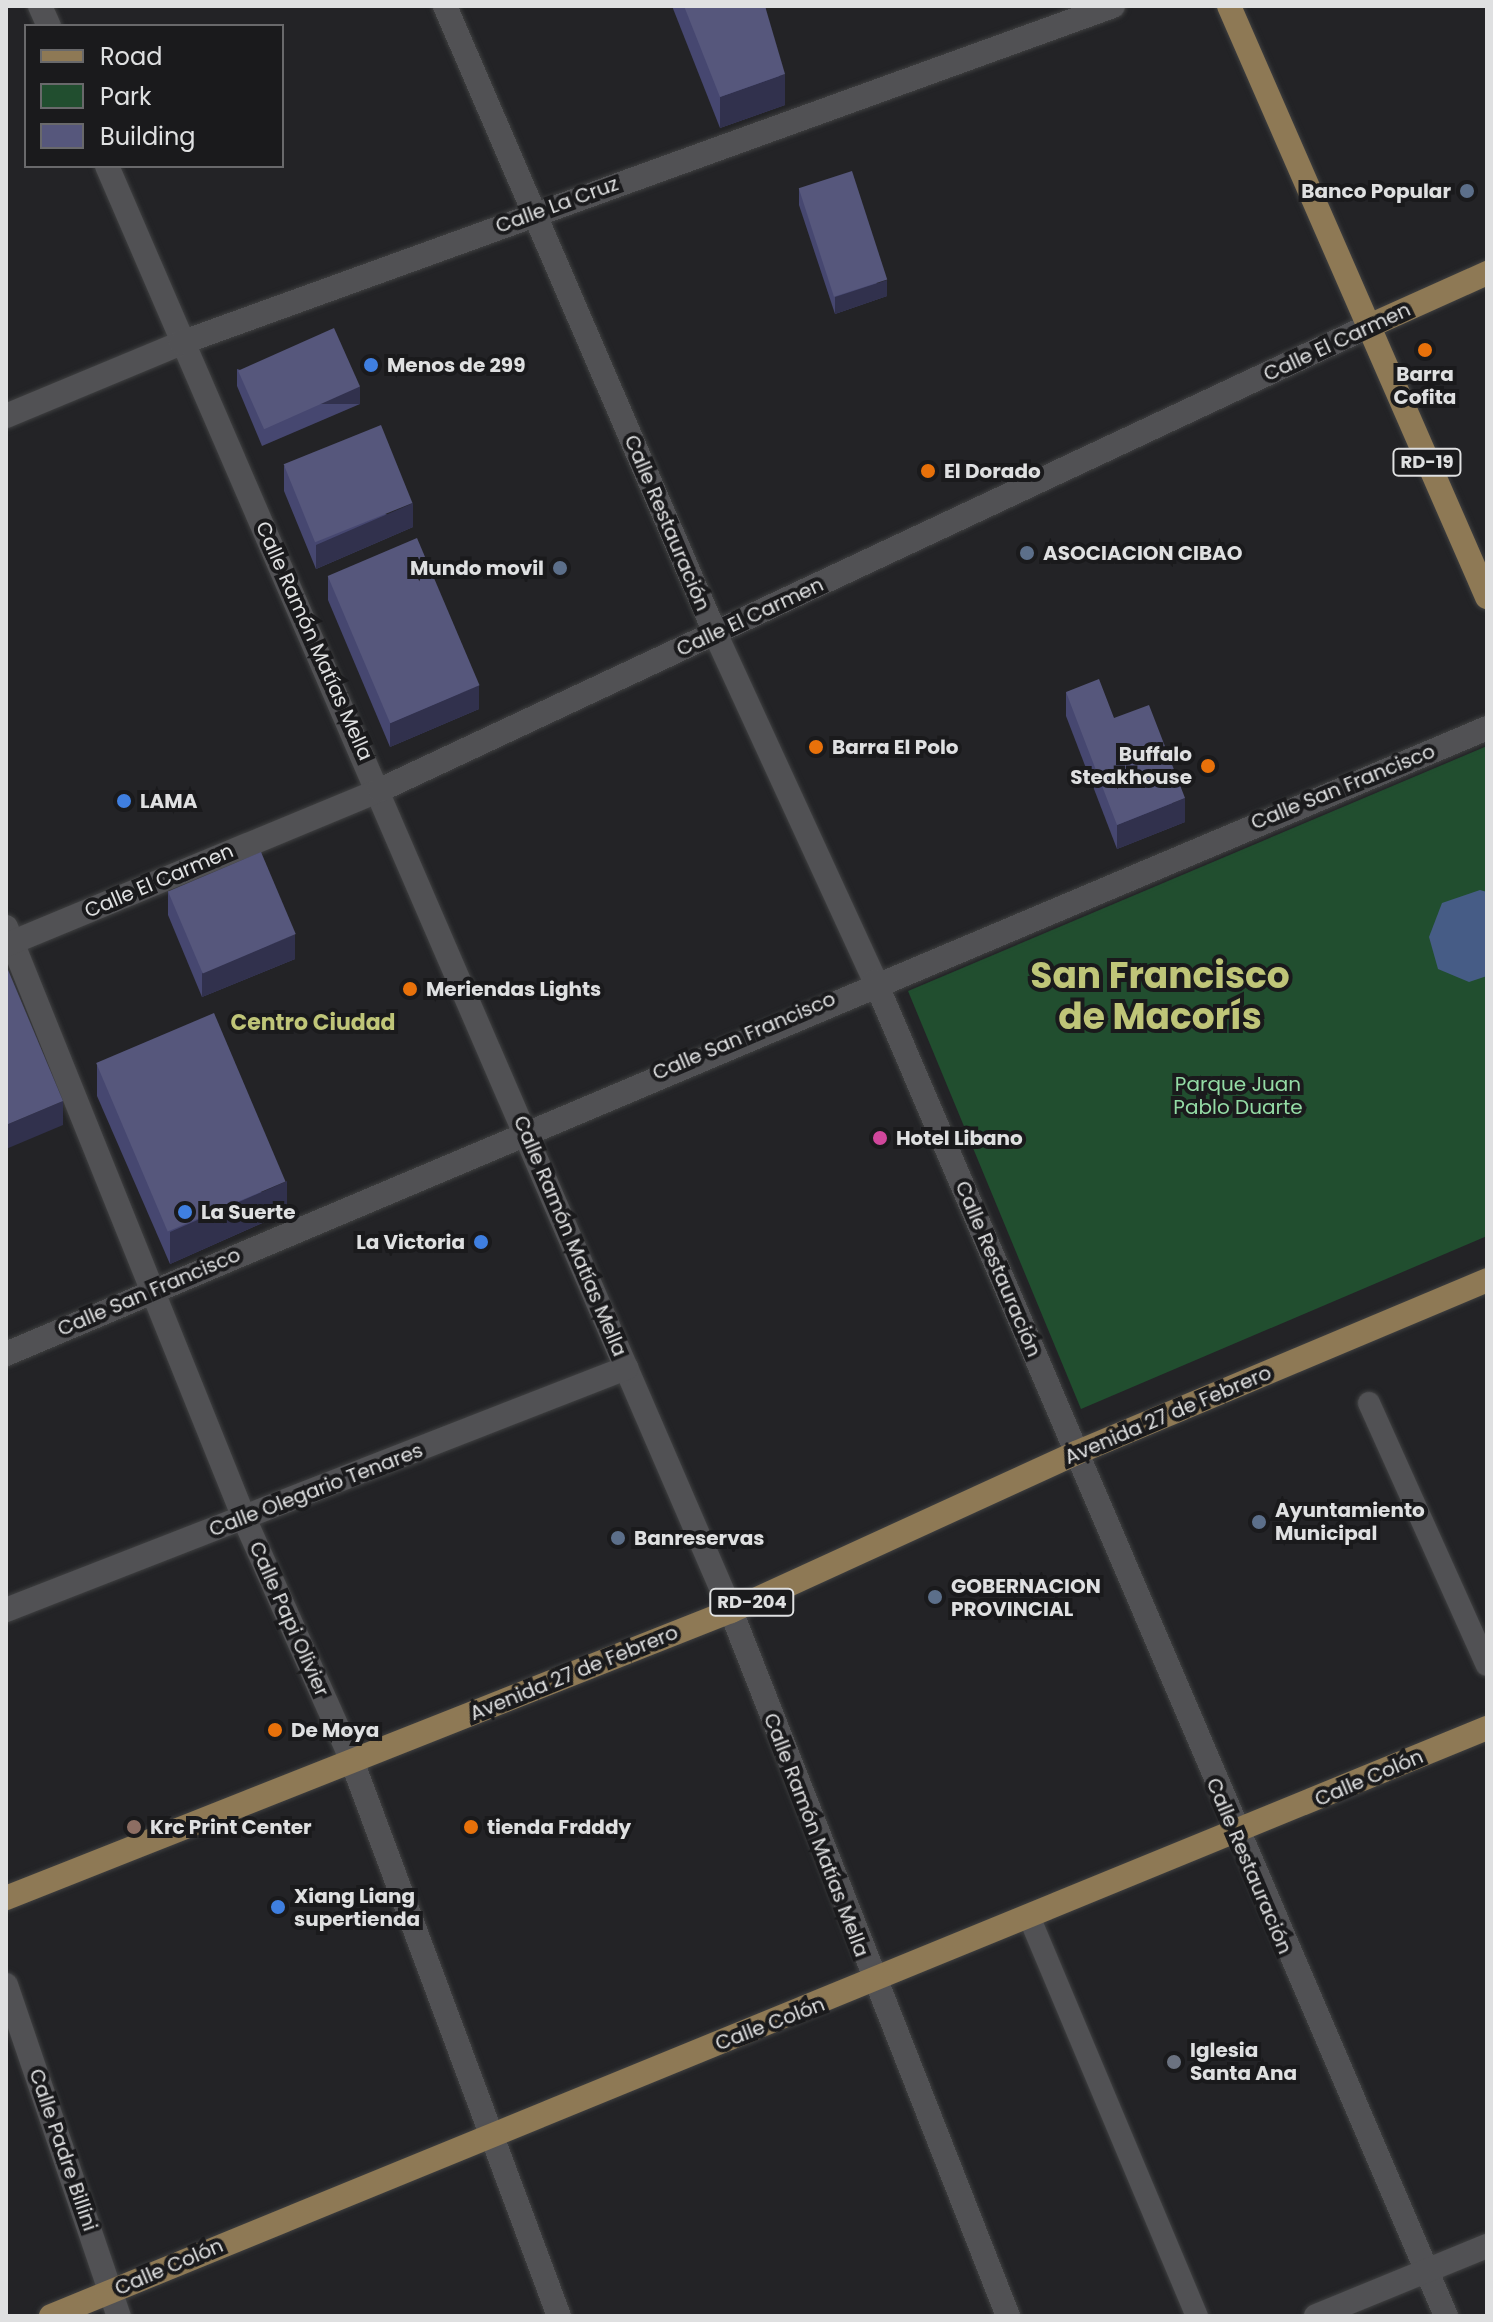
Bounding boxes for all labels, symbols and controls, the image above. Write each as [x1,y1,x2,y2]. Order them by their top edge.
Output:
legend [24,24,284,168]
text: Road [100,40,162,73]
text: Park [100,80,151,113]
text: Building [100,120,196,153]
street label: Calle La Cruz [492,172,622,238]
place label: Banco Popular [1301,179,1451,203]
marker: Banco Popular [1458,182,1476,200]
street label: Calle El Carmen [1260,297,1414,387]
marker: Barra Cofita [1416,341,1434,359]
place label: Menos de 299 [387,353,525,377]
marker: Menos de 299 [362,356,380,374]
place label: Barra Cofita [1394,362,1456,409]
street label: Calle Restauración [619,431,715,615]
road number: RD-19 [1391,448,1463,476]
place label: El Dorado [944,459,1041,483]
marker: El Dorado [919,462,937,480]
street label: Calle Ramón Matías Mella [250,518,378,764]
place label: ASOCIACION CIBAO [1043,541,1243,565]
marker: ASOCIACION CIBAO [1018,544,1036,562]
place label: Mundo movil [410,556,544,580]
marker: Mundo movil [551,559,569,577]
street label: Calle El Carmen [673,572,827,662]
place label: Barra El Polo [832,735,959,759]
marker: Barra El Polo [807,738,825,756]
street label: Calle San Francisco [1248,739,1438,835]
place label: Buffalo Steakhouse [1070,742,1192,789]
marker: Buffalo Steakhouse [1199,757,1217,775]
place label: LAMA [140,789,197,813]
marker: LAMA [115,792,133,810]
street label: Calle El Carmen [81,839,237,923]
district label: San Francisco de Macorís [1030,953,1290,1038]
place label: Meriendas Lights [426,977,601,1001]
marker: Meriendas Lights [401,980,419,998]
street label: Calle San Francisco [649,987,839,1085]
district label: Centro Ciudad [230,1010,396,1036]
park label: Parque Juan Pablo Duarte [1173,1073,1303,1120]
street label: Calle Ramón Matías Mella [508,1112,632,1360]
place label: Hotel Libano [896,1126,1023,1150]
marker: Hotel Libano [871,1129,889,1147]
street label: Calle Restauración [950,1177,1046,1361]
place label: La Suerte [201,1200,295,1224]
marker: La Suerte [176,1203,194,1221]
place label: La Victoria [356,1230,465,1254]
marker: La Victoria [472,1233,490,1251]
street label: Calle San Francisco [54,1243,244,1341]
street label: Avenida 27 de Febrero [1061,1361,1275,1469]
street label: Calle Olegario Tenares [206,1438,426,1542]
place label: Ayuntamiento Municipal [1275,1498,1425,1545]
marker: Ayuntamiento Municipal [1250,1513,1268,1531]
place label: Banreservas [634,1526,764,1550]
marker: Banreservas [609,1529,627,1547]
street label: Calle Papi Olivier [244,1538,334,1700]
place label: GOBERNACION PROVINCIAL [951,1574,1101,1621]
road number: RD-204 [708,1588,796,1616]
marker: GOBERNACION PROVINCIAL [926,1588,944,1606]
street label: Avenida 27 de Febrero [466,1620,682,1726]
street label: Calle Ramón Matías Mella [758,1710,874,1960]
place label: De Moya [291,1718,379,1742]
marker: De Moya [266,1721,284,1739]
street label: Calle Colón [1311,1744,1427,1812]
street label: Calle Restauración [1201,1774,1297,1958]
place label: Krc Print Center [150,1815,312,1839]
place label: tienda Frdddy [487,1815,631,1839]
marker: Krc Print Center [125,1818,143,1836]
marker: tienda Frdddy [462,1818,480,1836]
place label: Xiang Liang supertienda [294,1884,420,1931]
marker: Xiang Liang supertienda [269,1898,287,1916]
street label: Calle Colón [712,1992,828,2056]
place label: Iglesia Santa Ana [1190,2038,1297,2085]
marker: Iglesia Santa Ana [1165,2053,1183,2071]
street label: Calle Padre Billini [24,2066,102,2234]
street label: Calle Colón [111,2233,227,2301]

